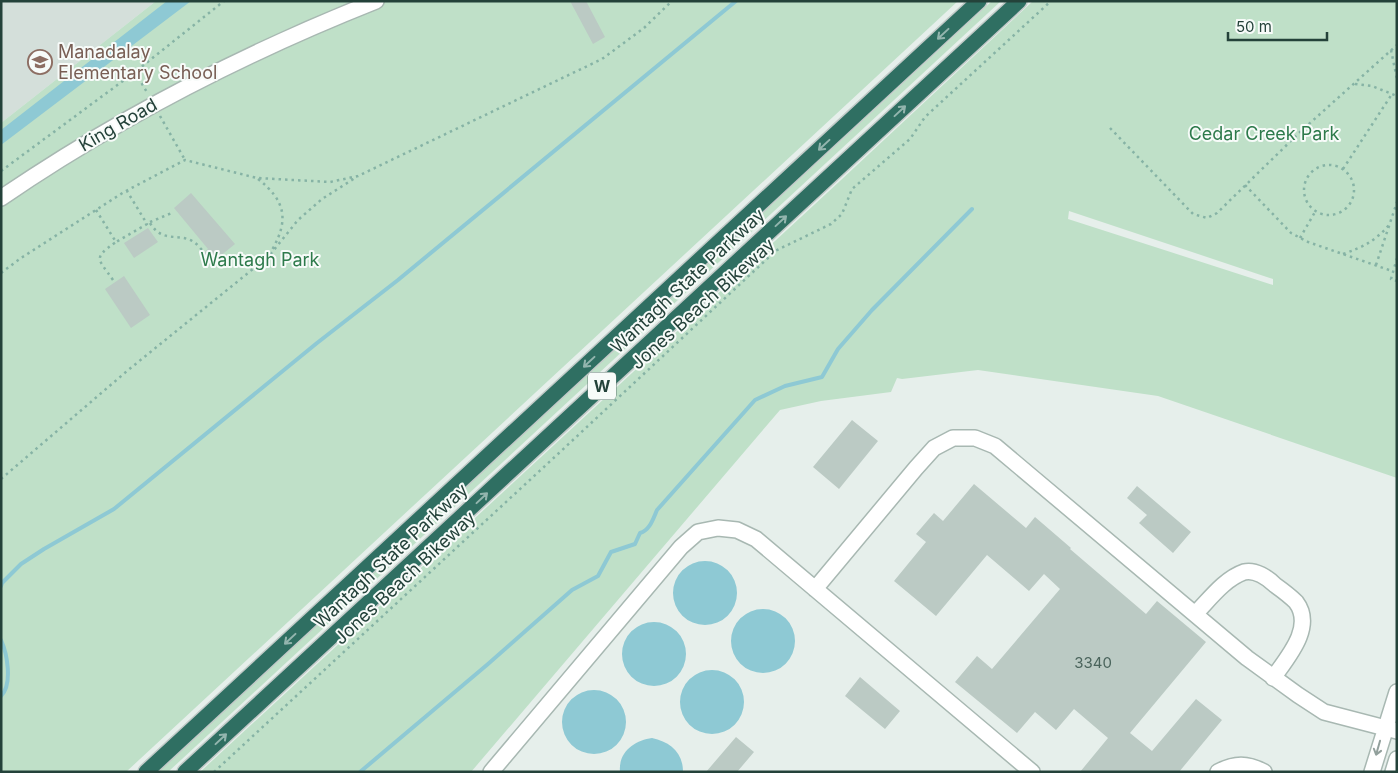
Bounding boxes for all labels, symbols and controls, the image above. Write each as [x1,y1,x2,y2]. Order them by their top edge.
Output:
scale bar [1228,10,1327,42]
text: 50 m [1236,17,1272,36]
one-way arrow [937,28,950,40]
place label: Manadalay Elementary School [58,41,217,83]
school or university icon: Manadalay Elementary School [27,49,53,75]
street label: King Road [75,94,161,155]
one-way arrow [894,105,907,117]
park label: Cedar Creek Park [1189,123,1339,144]
one-way arrow [818,139,831,151]
street label: Wantagh State Parkway [606,204,769,357]
one-way arrow [774,215,787,227]
street label: Jones Beach Bikeway [627,234,779,374]
park label: Wantagh Park [201,249,320,270]
one-way arrow [583,356,596,368]
road number: W [588,372,616,400]
street label: Wantagh State Parkway [309,479,472,632]
one-way arrow [475,492,488,504]
street label: Jones Beach Bikeway [330,507,480,649]
one-way arrow [284,632,297,644]
house number: 3340 [1074,653,1112,672]
one-way arrow [215,733,227,745]
one-way arrow [1373,740,1383,756]

